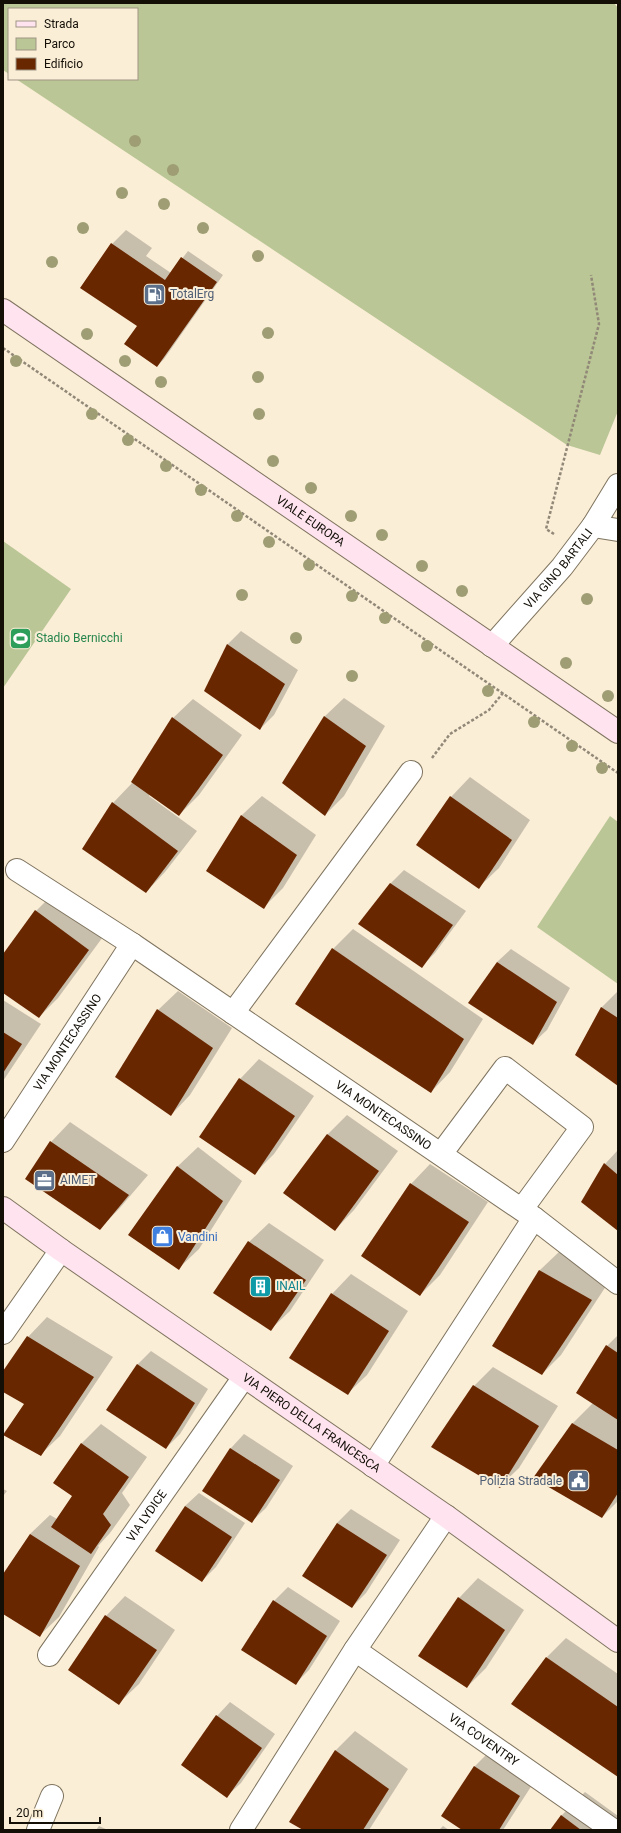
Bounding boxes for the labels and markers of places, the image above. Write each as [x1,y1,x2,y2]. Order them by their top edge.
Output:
fuel station icon: TotalErg [141,281,167,307]
place label: TotalErg [170,287,214,301]
sports icon: Stadio Bernicchi [7,625,33,651]
place label: Stadio Bernicchi [36,631,123,645]
office icon: AIMET [32,1167,58,1193]
place label: AIMET [60,1173,96,1187]
shop icon: Vandini [150,1224,176,1250]
place label: Vandini [178,1230,218,1244]
building icon: INAIL [247,1273,273,1299]
place label: INAIL [276,1279,306,1293]
public building icon: Polizia Stradale [565,1468,591,1494]
place label: Polizia Stradale [479,1474,562,1488]

